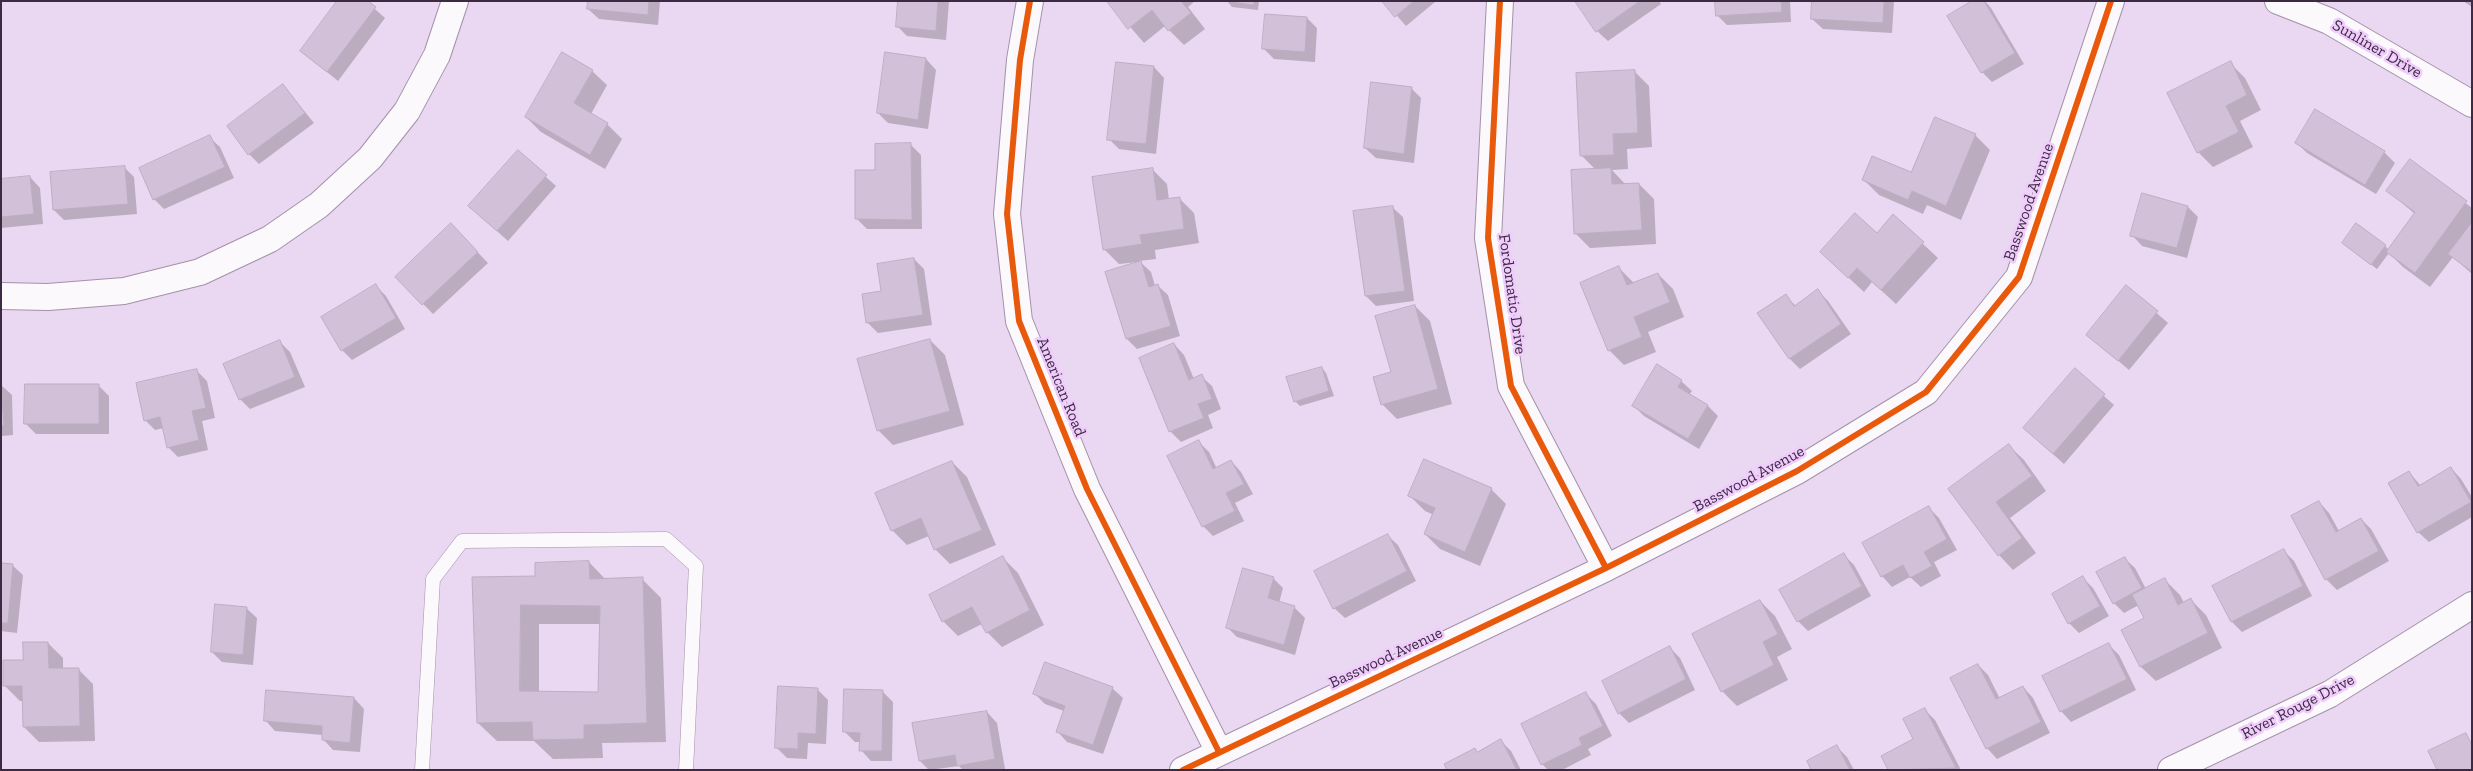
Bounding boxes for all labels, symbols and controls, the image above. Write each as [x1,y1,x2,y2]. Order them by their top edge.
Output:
street label: Sunliner Drive [2329,16,2425,82]
street label: Basswood Avenue [2000,141,2058,263]
street label: Fordomatic Drive [1494,233,1530,355]
street label: American Road [1032,335,1090,439]
street label: Basswood Avenue [1690,442,1808,516]
street label: Basswood Avenue [1326,623,1446,693]
street label: River Rouge Drive [2238,670,2358,744]

